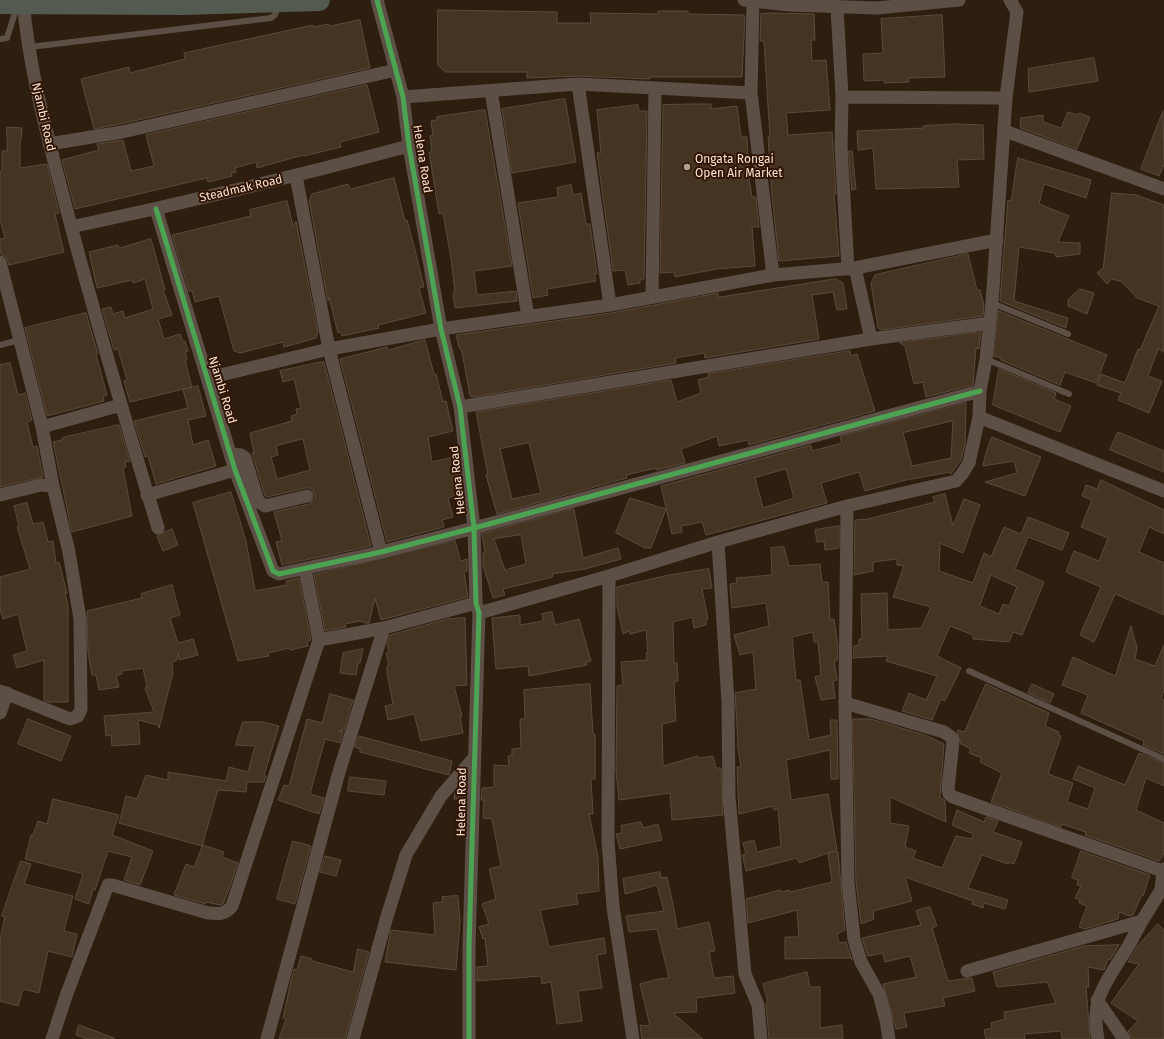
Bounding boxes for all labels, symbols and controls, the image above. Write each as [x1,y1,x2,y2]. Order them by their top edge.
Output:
street label: Njambi Road [28,81,58,153]
street label: Helena Road [409,124,435,194]
place label: Ongata Rongai Open Air Market [695,153,783,181]
marker: Ongata Rongai Open Air Market [682,162,692,172]
street label: Steadmak Road [198,172,284,206]
street label: Njambi Road [205,355,239,425]
street label: Helena Road [447,445,469,515]
street label: Helena Road [454,767,470,837]

